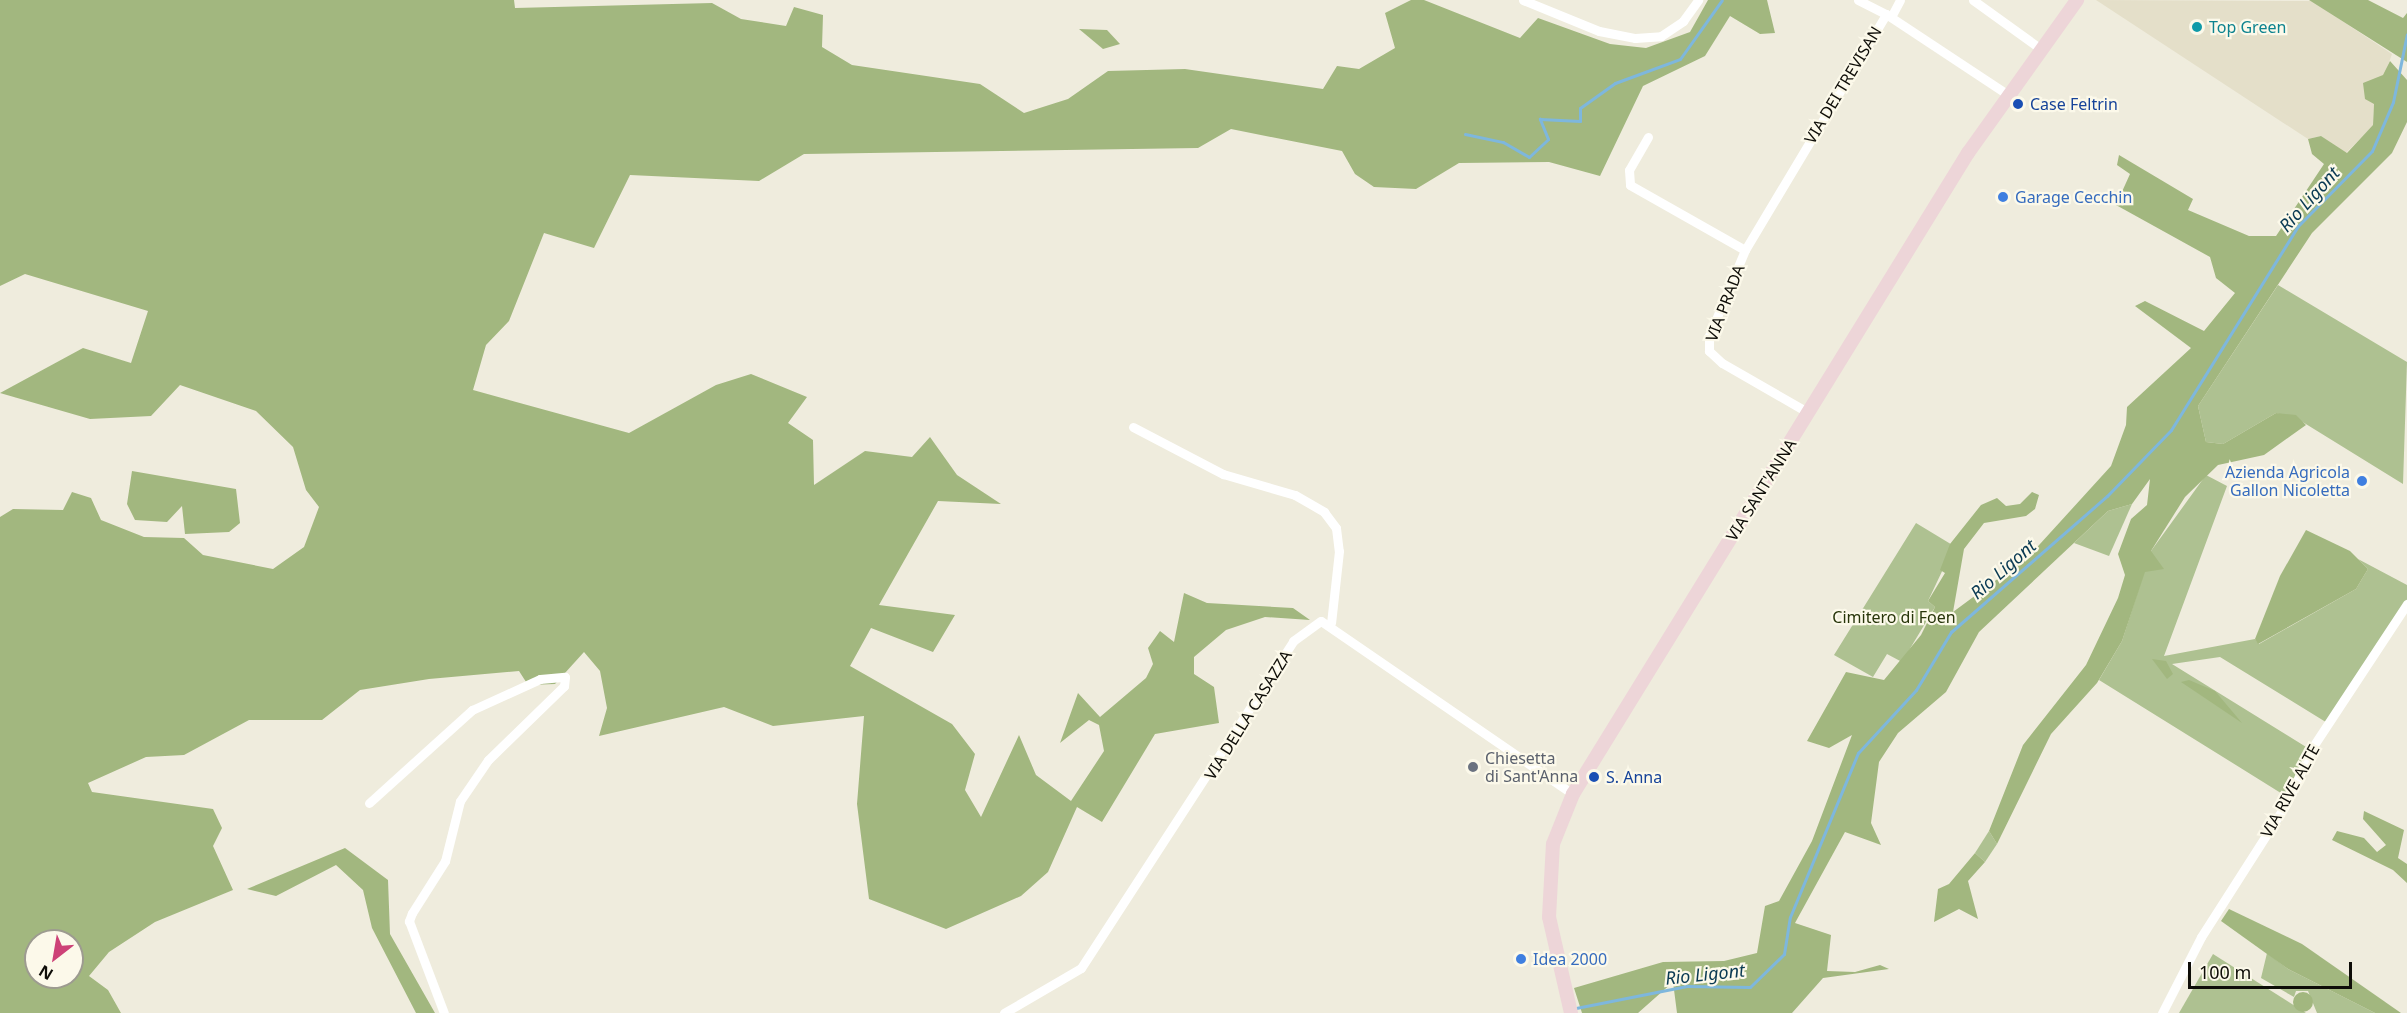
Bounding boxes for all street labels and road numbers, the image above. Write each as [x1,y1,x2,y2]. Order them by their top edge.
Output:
street label: VIA DEI TREVISAN [1800,23,1886,147]
street label: VIA PRADA [1702,262,1748,344]
street label: VIA SANT'ANNA [1722,435,1800,545]
street label: VIA DELLA CASAZZA [1200,647,1296,783]
street label: VIA RIVE ALTE [2257,741,2323,841]

